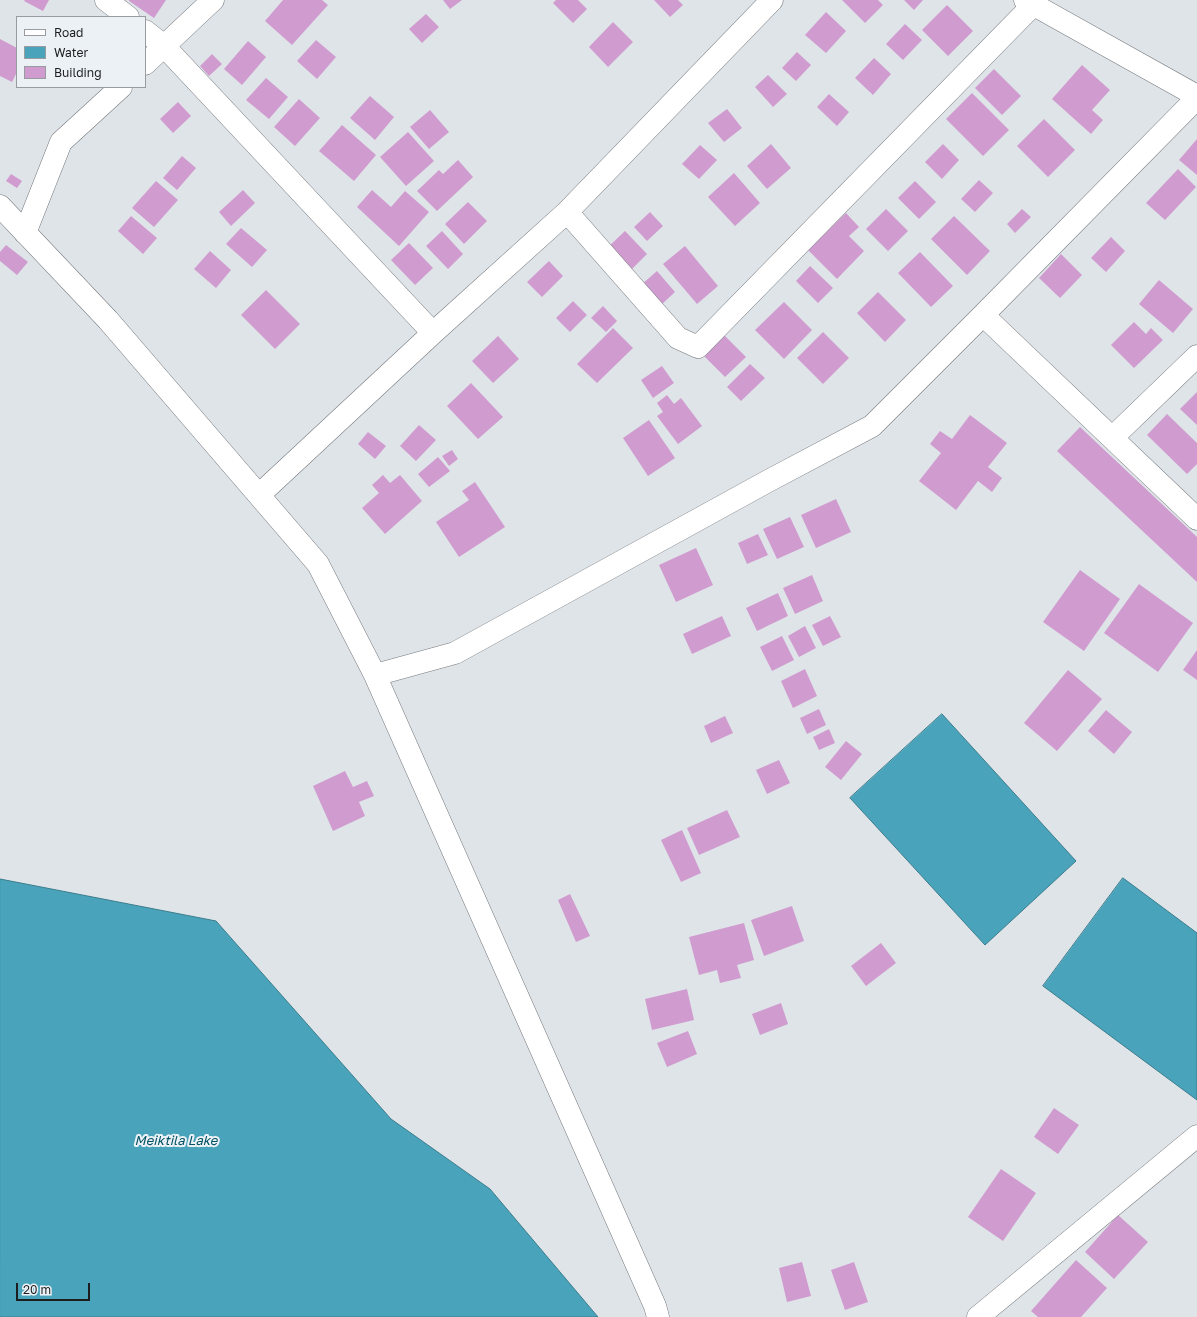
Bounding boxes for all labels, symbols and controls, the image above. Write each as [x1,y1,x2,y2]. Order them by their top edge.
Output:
legend [16,16,146,88]
text: Road [54,25,83,40]
text: Water [54,45,88,60]
text: Building [54,65,102,80]
water label: Meiktila Lake [135,1133,217,1149]
scale bar [18,1275,92,1301]
text: 20 m [23,1282,51,1297]

